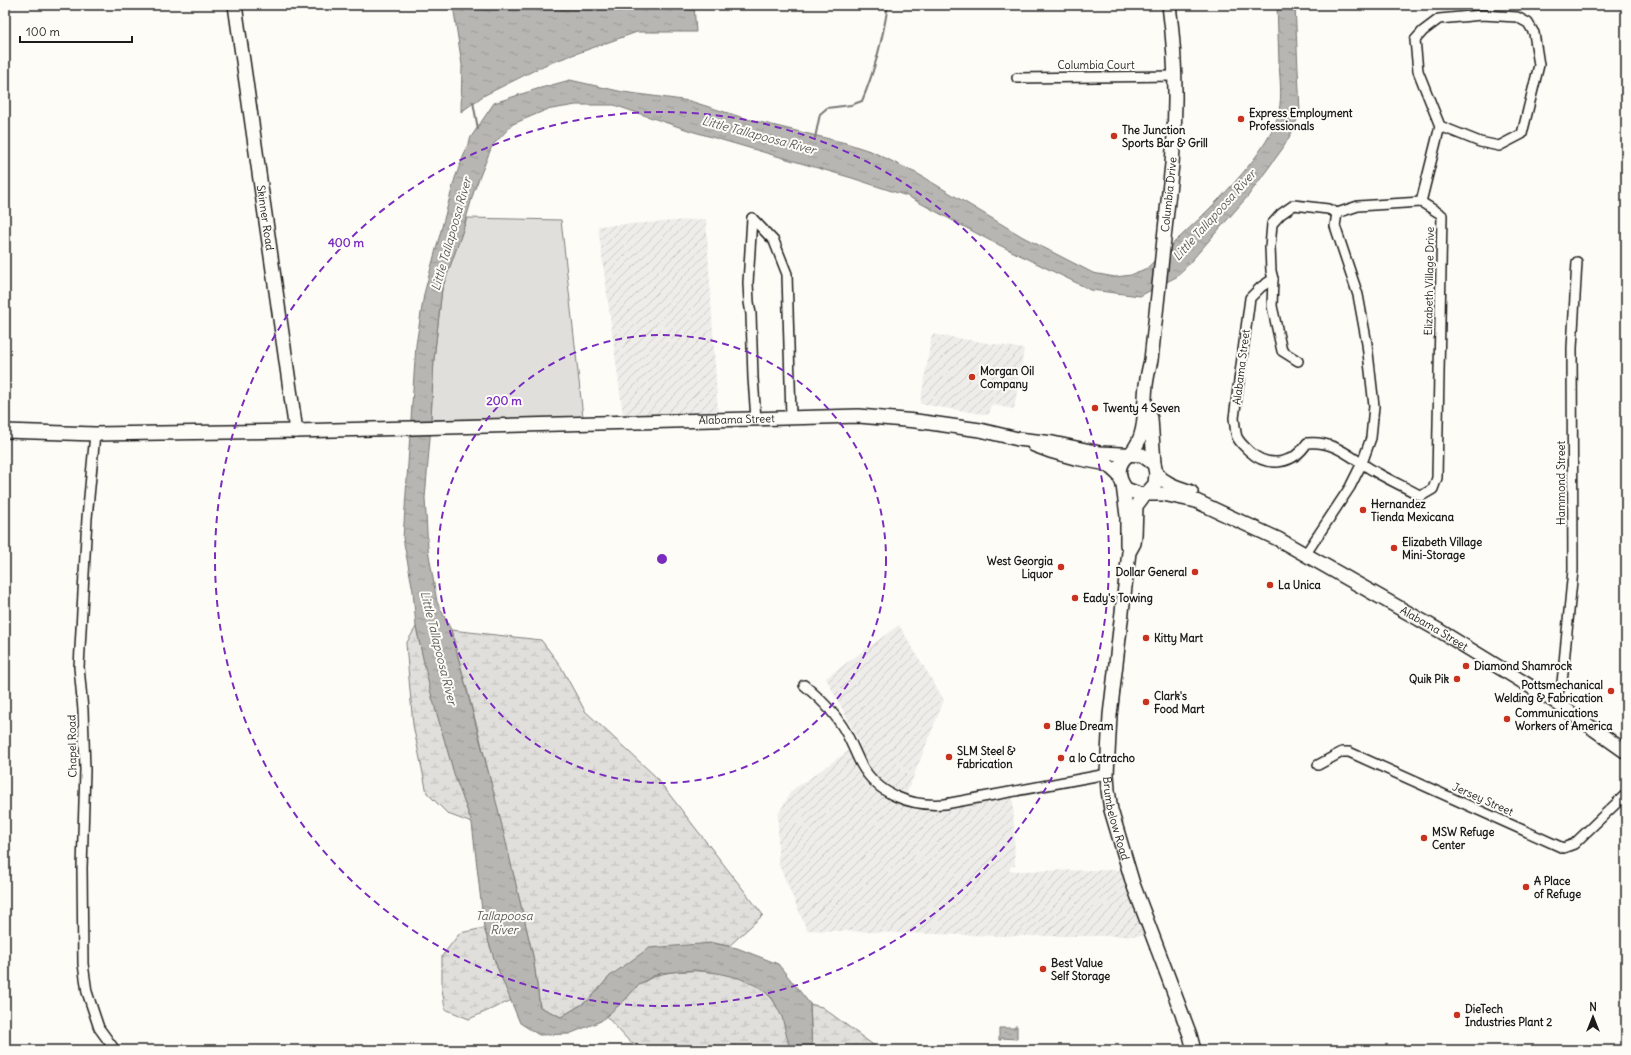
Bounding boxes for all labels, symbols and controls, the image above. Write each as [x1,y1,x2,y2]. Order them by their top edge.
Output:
scale bar [20,18,132,44]
text: 100 m [26,24,60,39]
street label: Columbia Court [1057,58,1135,72]
place label: Express Employment Professionals [1249,106,1353,133]
water label: Little Tallapoosa River [701,113,819,158]
marker: Express Employment Professionals [1236,114,1246,124]
place label: The Junction Sports Bar & Grill [1122,123,1208,151]
marker: The Junction Sports Bar & Grill [1109,131,1119,141]
street label: Columbia Drive [1158,156,1180,233]
water label: Little Tallapoosa River [1169,165,1260,263]
water label: Little Tallapoosa River [428,174,475,292]
street label: Skinner Road [254,184,277,252]
street label: Elizabeth Village Drive [1421,226,1437,335]
text: 400 m [328,235,365,250]
street label: Alabama Street [1229,328,1253,406]
place label: Morgan Oil Company [980,364,1034,392]
marker: Morgan Oil Company [967,372,977,382]
text: 200 m [486,393,522,408]
place label: Twenty 4 Seven [1103,401,1181,416]
marker: Twenty 4 Seven [1090,403,1100,413]
street label: Alabama Street [699,411,775,427]
street label: Hammond Street [1554,440,1568,525]
place label: Hernandez Tienda Mexicana [1371,497,1455,524]
marker: Hernandez Tienda Mexicana [1358,505,1368,515]
place label: Elizabeth Village Mini-Storage [1402,535,1482,563]
marker: Elizabeth Village Mini-Storage [1389,543,1399,553]
centre of rings [655,552,669,566]
place label: West Georgia Liquor [987,554,1054,582]
marker: West Georgia Liquor [1056,562,1066,572]
place label: Dollar General [1115,565,1187,579]
marker: Dollar General [1190,567,1200,577]
place label: La Unica [1278,578,1322,592]
marker: La Unica [1265,580,1275,590]
water label: Little Tallapoosa River [418,589,461,709]
place label: Eady's Towing [1083,591,1153,606]
marker: Eady's Towing [1070,593,1080,603]
street label: Alabama Street [1398,603,1471,654]
place label: Kitty Mart [1154,631,1203,646]
marker: Kitty Mart [1141,633,1151,643]
place label: Diamond Shamrock [1474,659,1572,673]
marker: Diamond Shamrock [1461,661,1471,671]
place label: Quik Pik [1409,672,1449,686]
marker: Quik Pik [1452,674,1462,684]
place label: Pottsmechanical Welding & Fabrication [1494,678,1604,706]
marker: Pottsmechanical Welding & Fabrication [1606,686,1616,696]
place label: Clark's Food Mart [1154,689,1205,716]
marker: Clark's Food Mart [1141,697,1151,707]
place label: Communications Workers of America [1515,706,1613,733]
street label: Chapel Road [64,714,80,778]
marker: Communications Workers of America [1502,714,1512,724]
place label: Blue Dream [1055,719,1114,733]
marker: Blue Dream [1042,721,1052,731]
place label: SLM Steel & Fabrication [957,744,1016,771]
place label: a lo Catracho [1069,751,1135,765]
marker: SLM Steel & Fabrication [944,752,954,762]
marker: a lo Catracho [1056,753,1066,763]
street label: Brumbelow Road [1100,776,1133,862]
street label: Jersey Street [1450,779,1516,819]
place label: MSW Refuge Center [1432,825,1494,852]
marker: MSW Refuge Center [1419,833,1429,843]
place label: A Place of Refuge [1534,874,1581,902]
marker: A Place of Refuge [1521,882,1531,892]
water label: Tallapoosa River [475,908,534,937]
place label: Best Value Self Storage [1051,956,1110,984]
marker: Best Value Self Storage [1038,964,1048,974]
north arrow [1573,997,1613,1037]
text: N [1589,1000,1597,1014]
place label: DieTech Industries Plant 2 [1465,1002,1552,1029]
marker: DieTech Industries Plant 2 [1452,1010,1462,1020]

